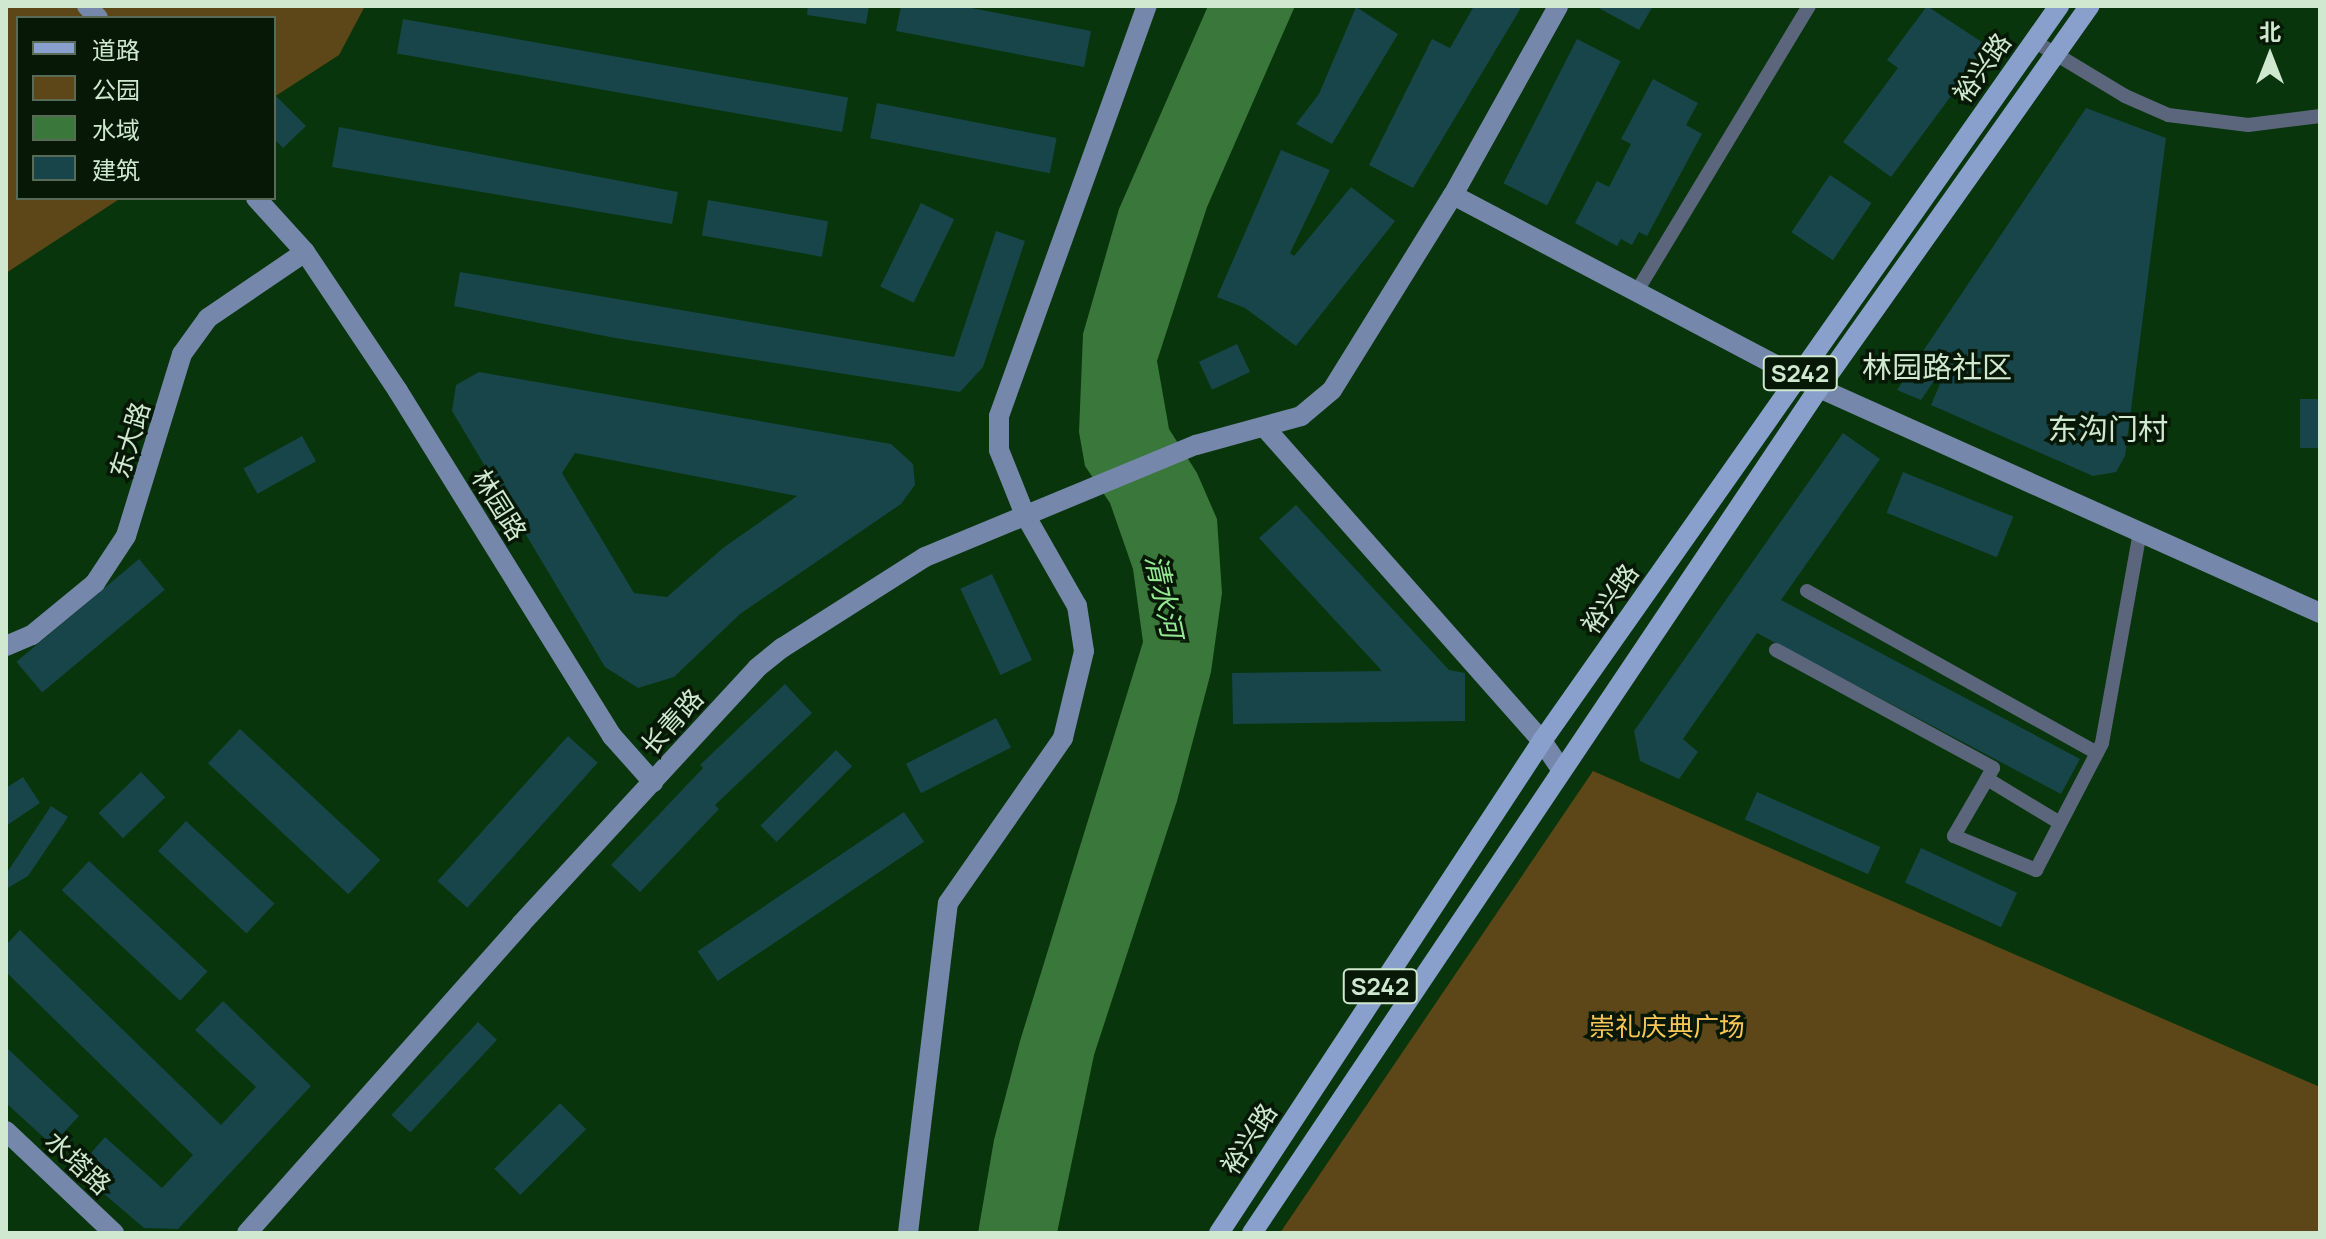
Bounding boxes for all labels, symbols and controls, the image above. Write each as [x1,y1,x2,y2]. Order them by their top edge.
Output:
legend [16,16,276,200]
north arrow [2230,16,2310,96]
text: 北 [2259,17,2281,47]
street label: 裕兴路 [1946,27,2018,109]
text: 道路 [92,33,140,66]
text: 公园 [92,73,140,106]
text: 水域 [92,113,140,146]
text: 建筑 [92,153,140,186]
district label: 林园路社区 [1862,349,2012,385]
road number: S242 [1762,353,1838,393]
street label: 东大路 [104,398,156,482]
district label: 东沟门村 [2048,411,2168,447]
street label: 林园路 [465,464,533,546]
water label: 清水河 [1140,551,1190,641]
street label: 裕兴路 [1575,558,1645,640]
street label: 长青路 [634,683,710,761]
road number: S242 [1342,966,1418,1006]
park label: 崇礼庆典广场 [1589,1011,1745,1043]
street label: 裕兴路 [1215,1098,1283,1180]
street label: 水塔路 [39,1125,117,1201]

